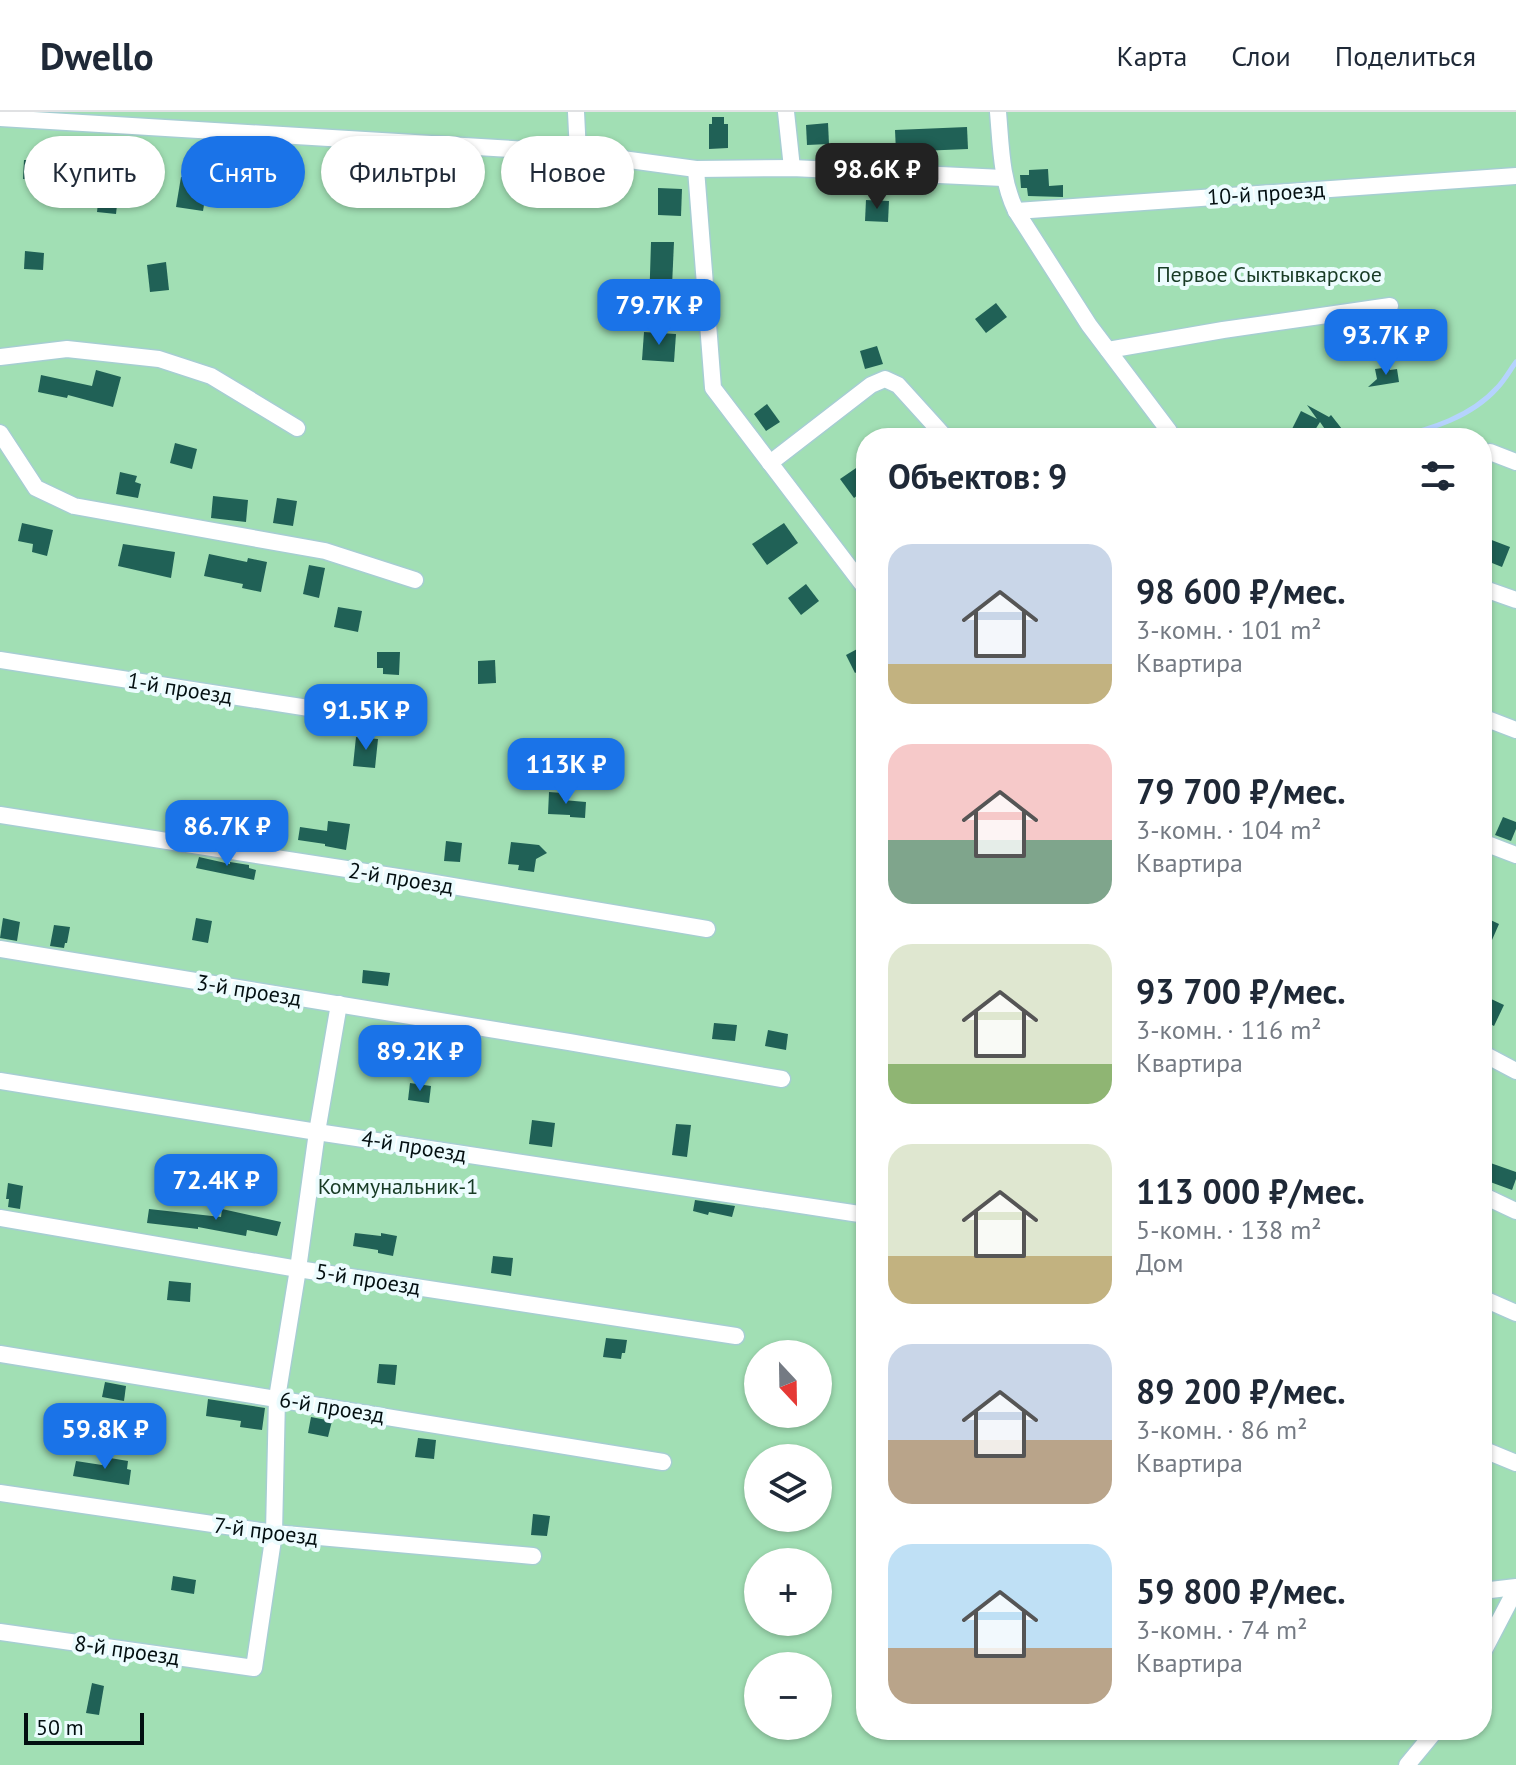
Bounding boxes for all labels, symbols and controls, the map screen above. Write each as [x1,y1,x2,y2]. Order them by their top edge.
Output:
text: Dwello [40,31,154,80]
text: Карта [1117,37,1187,74]
text: Слои [1231,37,1291,74]
text: Поделиться [1335,37,1476,74]
chip: Купить [24,136,165,208]
chip: Снять [181,136,305,208]
chip: Фильтры [321,136,485,208]
chip: Новое [501,136,634,208]
pin: 98.6K ₽ [803,143,951,211]
text: 98.6K ₽ [833,152,921,185]
street label: 10-й проезд [1206,175,1326,211]
park label: Первое Сыктывкарское [1156,260,1382,288]
pin: 79.7K ₽ [585,279,733,347]
text: 79.7K ₽ [615,288,703,321]
pin: 93.7K ₽ [1312,309,1460,377]
text: 93.7K ₽ [1342,318,1430,351]
text: Объектов: 9 [888,454,1067,498]
icon: filters [1416,454,1460,498]
text: 98 600 ₽/мес. [1136,569,1346,613]
icon: home [952,576,1048,672]
text: 3-комн. · 101 m² [1136,613,1322,646]
text: Квартира [1136,646,1243,679]
street label: 1-й проезд [125,666,235,710]
pin: 91.5K ₽ [292,684,440,752]
text: 91.5K ₽ [322,693,410,726]
pin: 113K ₽ [501,738,631,806]
text: 113K ₽ [526,747,606,780]
text: 79 700 ₽/мес. [1136,769,1346,813]
icon: home [952,776,1048,872]
pin: 86.7K ₽ [153,800,301,868]
text: 86.7K ₽ [183,809,271,842]
text: 3-комн. · 104 m² [1136,813,1322,846]
text: Квартира [1136,846,1243,879]
street label: 2-й проезд [346,856,456,900]
street label: 3-й проезд [194,968,304,1012]
text: 93 700 ₽/мес. [1136,969,1346,1013]
icon: home [952,976,1048,1072]
text: 3-комн. · 116 m² [1136,1013,1322,1046]
pin: 89.2K ₽ [346,1025,494,1093]
text: 89.2K ₽ [376,1034,464,1067]
text: Квартира [1136,1046,1243,1079]
street label: 4-й проезд [359,1124,469,1168]
pin: 72.4K ₽ [142,1154,290,1222]
text: 72.4K ₽ [172,1163,260,1196]
text: 113 000 ₽/мес. [1136,1169,1365,1213]
park label: Коммунальник-1 [318,1172,478,1200]
icon: home [952,1176,1048,1272]
text: 5-комн. · 138 m² [1136,1213,1322,1246]
text: Дом [1136,1246,1184,1279]
street label: 5-й проезд [313,1257,423,1301]
north arrow [744,1340,832,1428]
map controls [744,1340,832,1740]
text: 89 200 ₽/мес. [1136,1369,1346,1413]
icon: home [952,1376,1048,1472]
street label: 6-й проезд [277,1385,387,1429]
pin: 59.8K ₽ [31,1403,179,1471]
text: 59.8K ₽ [61,1412,149,1445]
text: 3-комн. · 86 m² [1136,1413,1307,1446]
button: layers [744,1444,832,1532]
text: Квартира [1136,1446,1243,1479]
street label: 7-й проезд [212,1511,320,1551]
button: + [744,1548,832,1636]
text: 59 800 ₽/мес. [1136,1569,1346,1613]
icon: home [952,1576,1048,1672]
text: 3-комн. · 74 m² [1136,1613,1307,1646]
street label: 8-й проезд [73,1629,182,1671]
text: Квартира [1136,1646,1243,1679]
button: − [744,1652,832,1740]
scale bar [24,1709,144,1745]
text: 50 m [36,1713,84,1741]

